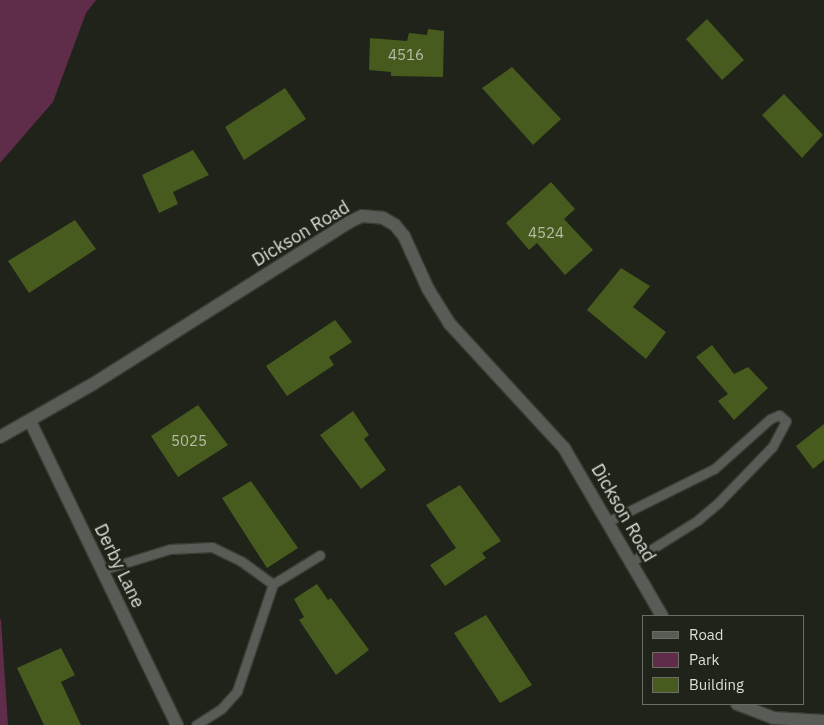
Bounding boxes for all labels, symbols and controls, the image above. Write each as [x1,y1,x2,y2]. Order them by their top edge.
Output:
house number: 4516 [388,46,424,64]
street label: Dickson Road [248,197,354,271]
house number: 4524 [528,224,564,242]
house number: 5025 [171,432,207,450]
street label: Dickson Road [586,460,660,566]
street label: Derby Lane [89,520,149,612]
legend [642,615,804,705]
text: Road [689,625,724,644]
text: Park [689,650,719,669]
text: Building [689,675,744,694]

